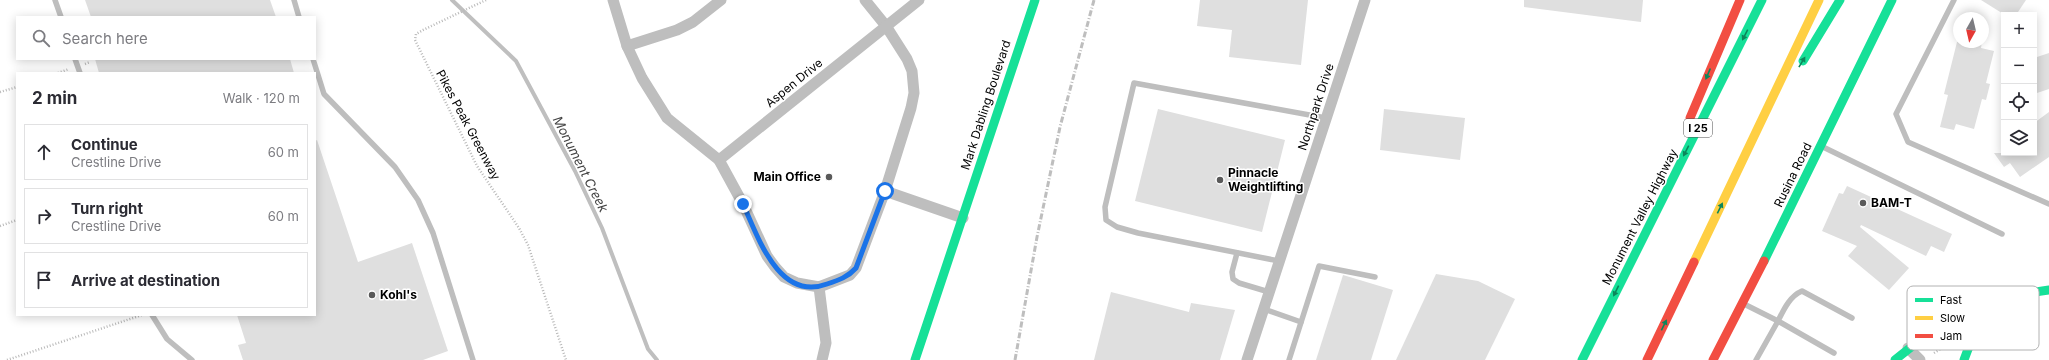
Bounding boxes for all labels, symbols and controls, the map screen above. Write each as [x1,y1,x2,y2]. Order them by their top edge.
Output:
north arrow [1953,12,1989,48]
map controls [2001,12,2037,156]
button: + [2001,12,2037,48]
search box [16,16,316,60]
icon: search [30,27,52,49]
text: Search here [62,29,148,48]
one-way arrow [1742,29,1748,41]
street label: Mark Dabling Boulevard [957,38,1014,172]
button: − [2001,48,2037,84]
street label: Aspen Drive [762,55,825,110]
one-way arrow [1799,56,1806,68]
street label: Northpark Drive [1294,61,1337,152]
street label: Pikes Peak Greenway [433,67,504,183]
one-way arrow [1705,69,1711,80]
button: locate [2001,84,2037,120]
text: 2 min [32,88,77,108]
text: Walk · 120 m [223,90,300,106]
water label: Monument Creek [550,113,613,215]
road number: I 25 [1684,119,1712,137]
button: layers [2001,120,2037,156]
text: Continue [71,135,138,154]
street label: Rusina Road [1770,140,1815,210]
icon: ahead [33,141,55,163]
text: 60 m [268,144,299,160]
one-way arrow [1683,145,1689,157]
street label: Monument Valley Highway [1599,146,1681,287]
text: Crestline Drive [71,154,161,170]
place label: Pinnacle Weightlifting [1228,165,1303,194]
place label: Main Office [753,169,821,184]
marker: Main Office [824,172,834,182]
marker: Pinnacle Weightlifting [1215,175,1225,185]
route start [876,182,894,200]
route end [734,195,752,213]
place label: BAM-T [1871,195,1912,210]
marker: BAM-T [1858,198,1868,208]
text: Turn right [71,199,143,218]
one-way arrow [1717,202,1723,213]
icon: right [33,205,55,227]
text: 60 m [268,208,299,224]
text: Crestline Drive [71,218,161,234]
icon: arrive [33,269,55,291]
text: Arrive at destination [71,271,220,290]
one-way arrow [1613,286,1619,297]
legend [1907,286,2039,350]
place label: Kohl's [380,287,417,302]
marker: Kohl's [367,290,377,300]
text: Fast [1940,293,1962,307]
text: Slow [1940,311,1965,325]
one-way arrow [1661,319,1667,331]
text: Jam [1940,329,1962,343]

